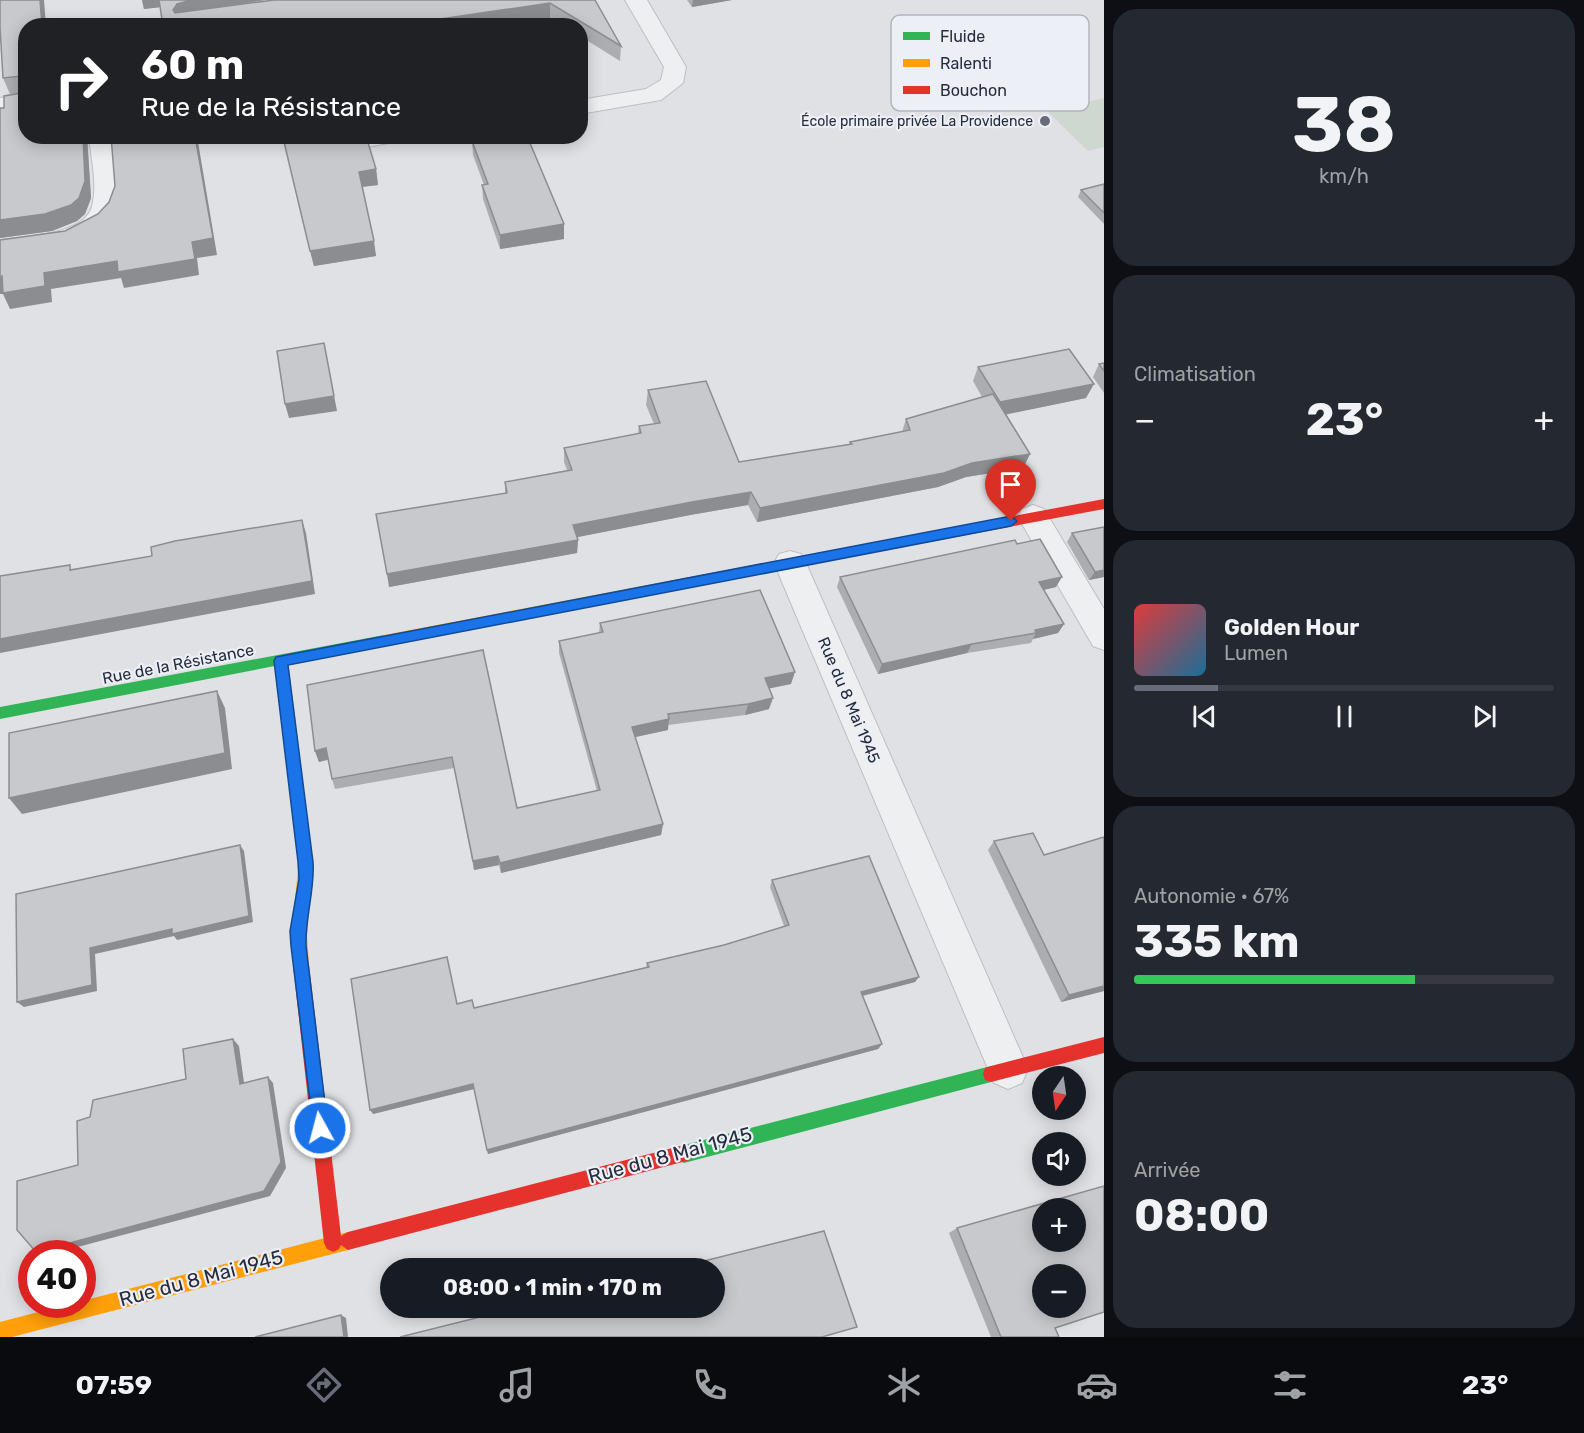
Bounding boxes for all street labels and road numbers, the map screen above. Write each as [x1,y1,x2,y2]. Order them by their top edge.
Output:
street label: Rue du 8 Mai 1945 [814,634,884,766]
street label: Rue de la Résistance [101,640,255,688]
street label: Rue du 8 Mai 1945 [585,1122,755,1188]
street label: Rue du 8 Mai 1945 [116,1245,286,1311]

